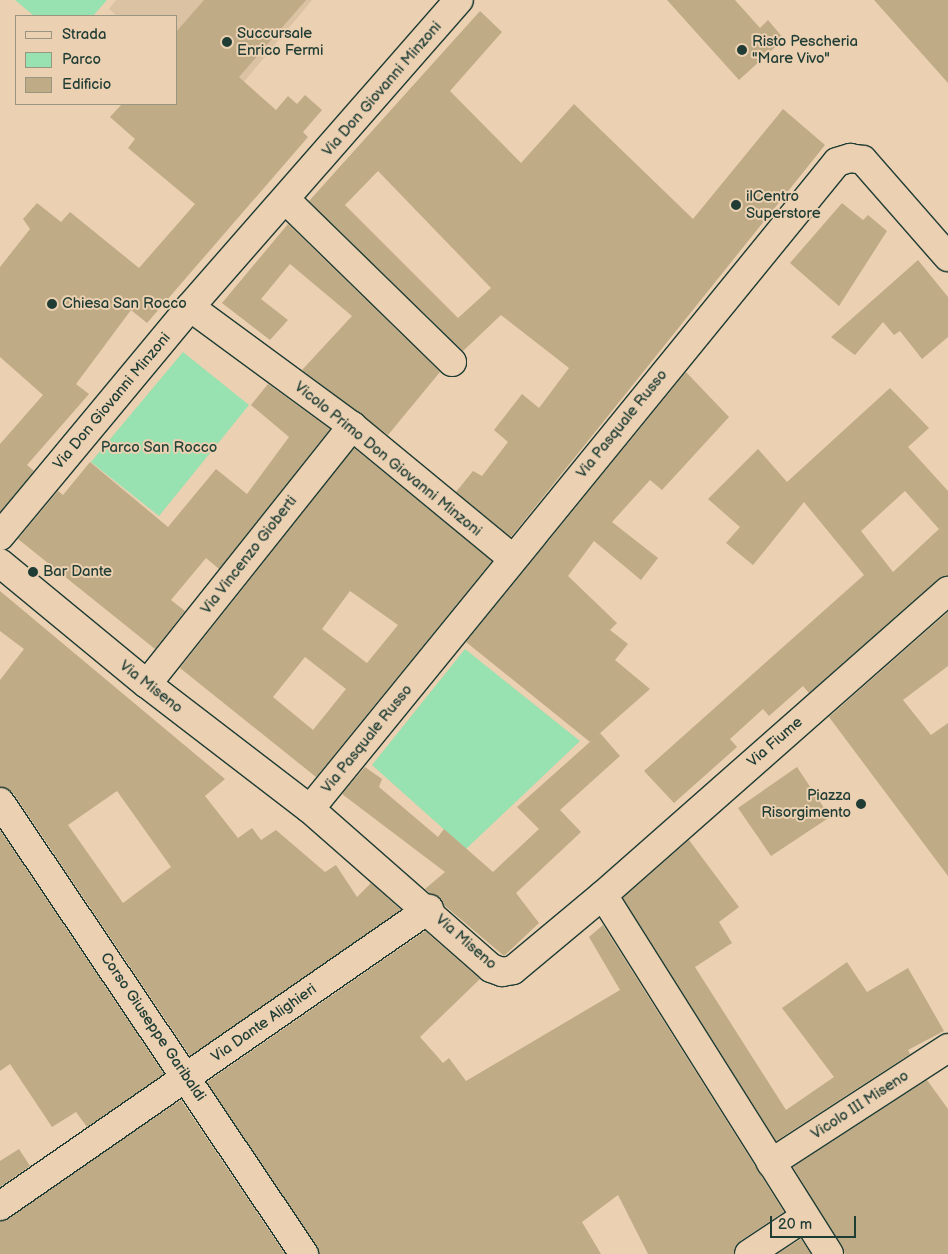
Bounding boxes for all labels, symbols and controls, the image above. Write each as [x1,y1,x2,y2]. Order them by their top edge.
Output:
legend [15,15,178,105]
street label: Via Don Giovanni Minzoni [319,18,445,160]
place label: Succursale Enrico Fermi [237,24,324,59]
text: Strada [62,25,106,44]
place label: Risto Pescheria "Mare Vivo" [752,32,858,67]
marker: Succursale Enrico Fermi [221,36,233,48]
marker: Risto Pescheria "Mare Vivo" [736,44,748,56]
text: Parco [62,50,101,69]
text: Edificio [62,75,111,94]
place label: ilCentro Superstore [746,187,821,222]
marker: ilCentro Superstore [730,199,742,211]
place label: Chiesa San Rocco [62,295,187,313]
marker: Chiesa San Rocco [46,298,58,310]
street label: Via Don Giovanni Minzoni [50,329,174,473]
street label: Via Pasquale Russo [573,366,671,482]
street label: Vicolo Primo Don Giovanni Minzoni [291,378,485,540]
park label: Parco San Rocco [101,439,217,457]
street label: Via Vincenzo Gioberti [197,492,301,618]
place label: Bar Dante [43,563,112,581]
marker: Bar Dante [27,566,39,578]
street label: Via Miseno [116,657,186,717]
street label: Via Pasquale Russo [318,681,416,797]
street label: Via Fiume [744,713,806,771]
place label: Piazza Risorgimento [761,786,851,821]
marker: Piazza Risorgimento [855,798,867,810]
street label: Via Miseno [432,911,500,973]
street label: Corso Giuseppe Garibaldi [97,949,209,1105]
street label: Via Dante Alighieri [208,980,320,1066]
street label: Vicolo III Miseno [808,1067,912,1143]
scale bar [773,1206,859,1238]
text: 20 m [778,1215,812,1234]

